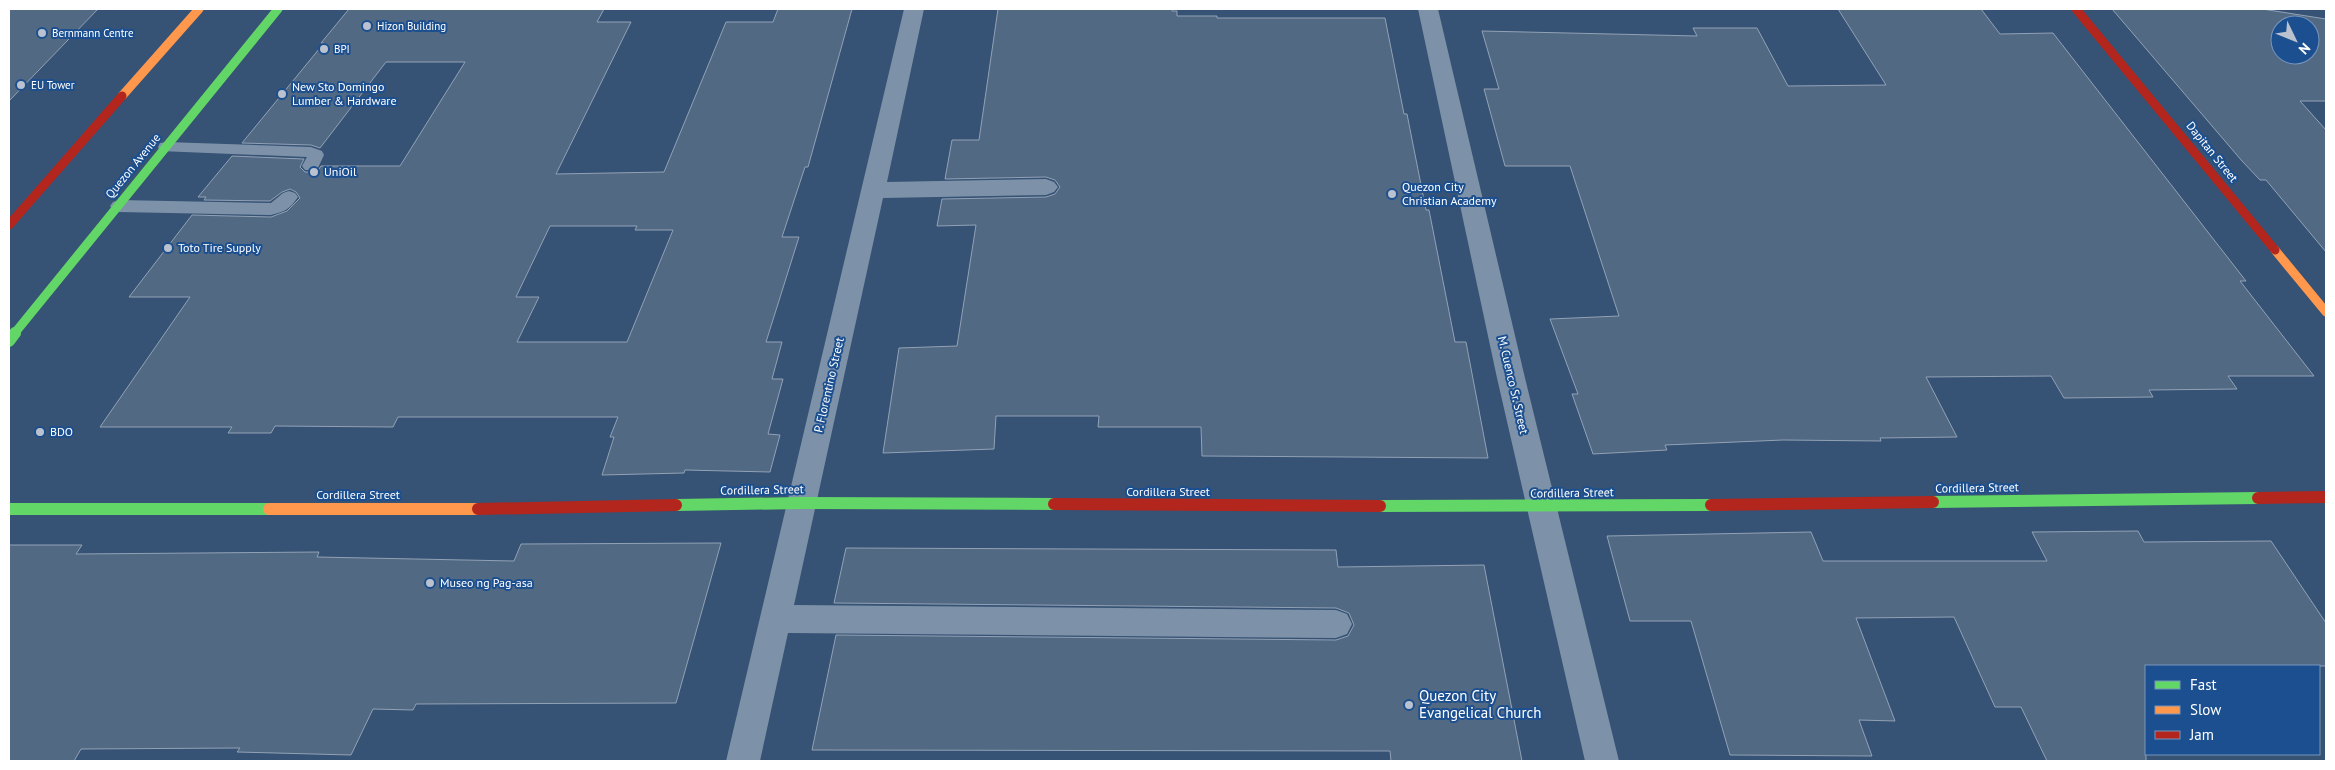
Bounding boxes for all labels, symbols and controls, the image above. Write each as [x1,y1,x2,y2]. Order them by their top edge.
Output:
north arrow [2270,15,2320,65]
place label: Hizon Building [377,19,446,33]
marker: Hizon Building [361,20,373,32]
place label: Bernmann Centre [52,26,134,40]
marker: Bernmann Centre [36,27,48,39]
text: N [2295,39,2314,58]
place label: BPI [334,42,350,56]
marker: BPI [318,43,330,55]
place label: EU Tower [31,78,75,92]
marker: EU Tower [15,79,27,91]
place label: New Sto Domingo Lumber & Hardware [292,79,397,108]
marker: New Sto Domingo Lumber & Hardware [276,88,288,100]
street label: Dapitan Street [2183,118,2241,185]
street label: Quezon Avenue [102,130,163,201]
place label: UniOil [324,164,357,179]
marker: UniOil [308,166,320,178]
place label: Quezon City Christian Academy [1402,179,1497,208]
marker: Quezon City Christian Academy [1386,188,1398,200]
place label: Toto Tire Supply [178,240,261,255]
marker: Toto Tire Supply [162,242,174,254]
street label: M. Cuenco Sr. Street [1495,334,1532,435]
street label: P. Florentino Street [810,336,847,434]
place label: BDO [50,424,73,439]
marker: BDO [34,426,46,438]
street label: Cordillera Street [1935,479,2019,496]
street label: Cordillera Street [720,481,804,498]
street label: Cordillera Street [1126,484,1210,499]
street label: Cordillera Street [1530,484,1614,501]
street label: Cordillera Street [316,487,400,502]
place label: Museo ng Pag-asa [440,575,533,590]
marker: Museo ng Pag-asa [424,577,436,589]
legend [2145,665,2320,755]
text: Fast [2190,675,2217,694]
place label: Quezon City Evangelical Church [1419,686,1542,722]
marker: Quezon City Evangelical Church [1403,699,1415,711]
text: Slow [2190,700,2221,719]
text: Jam [2189,725,2214,744]

